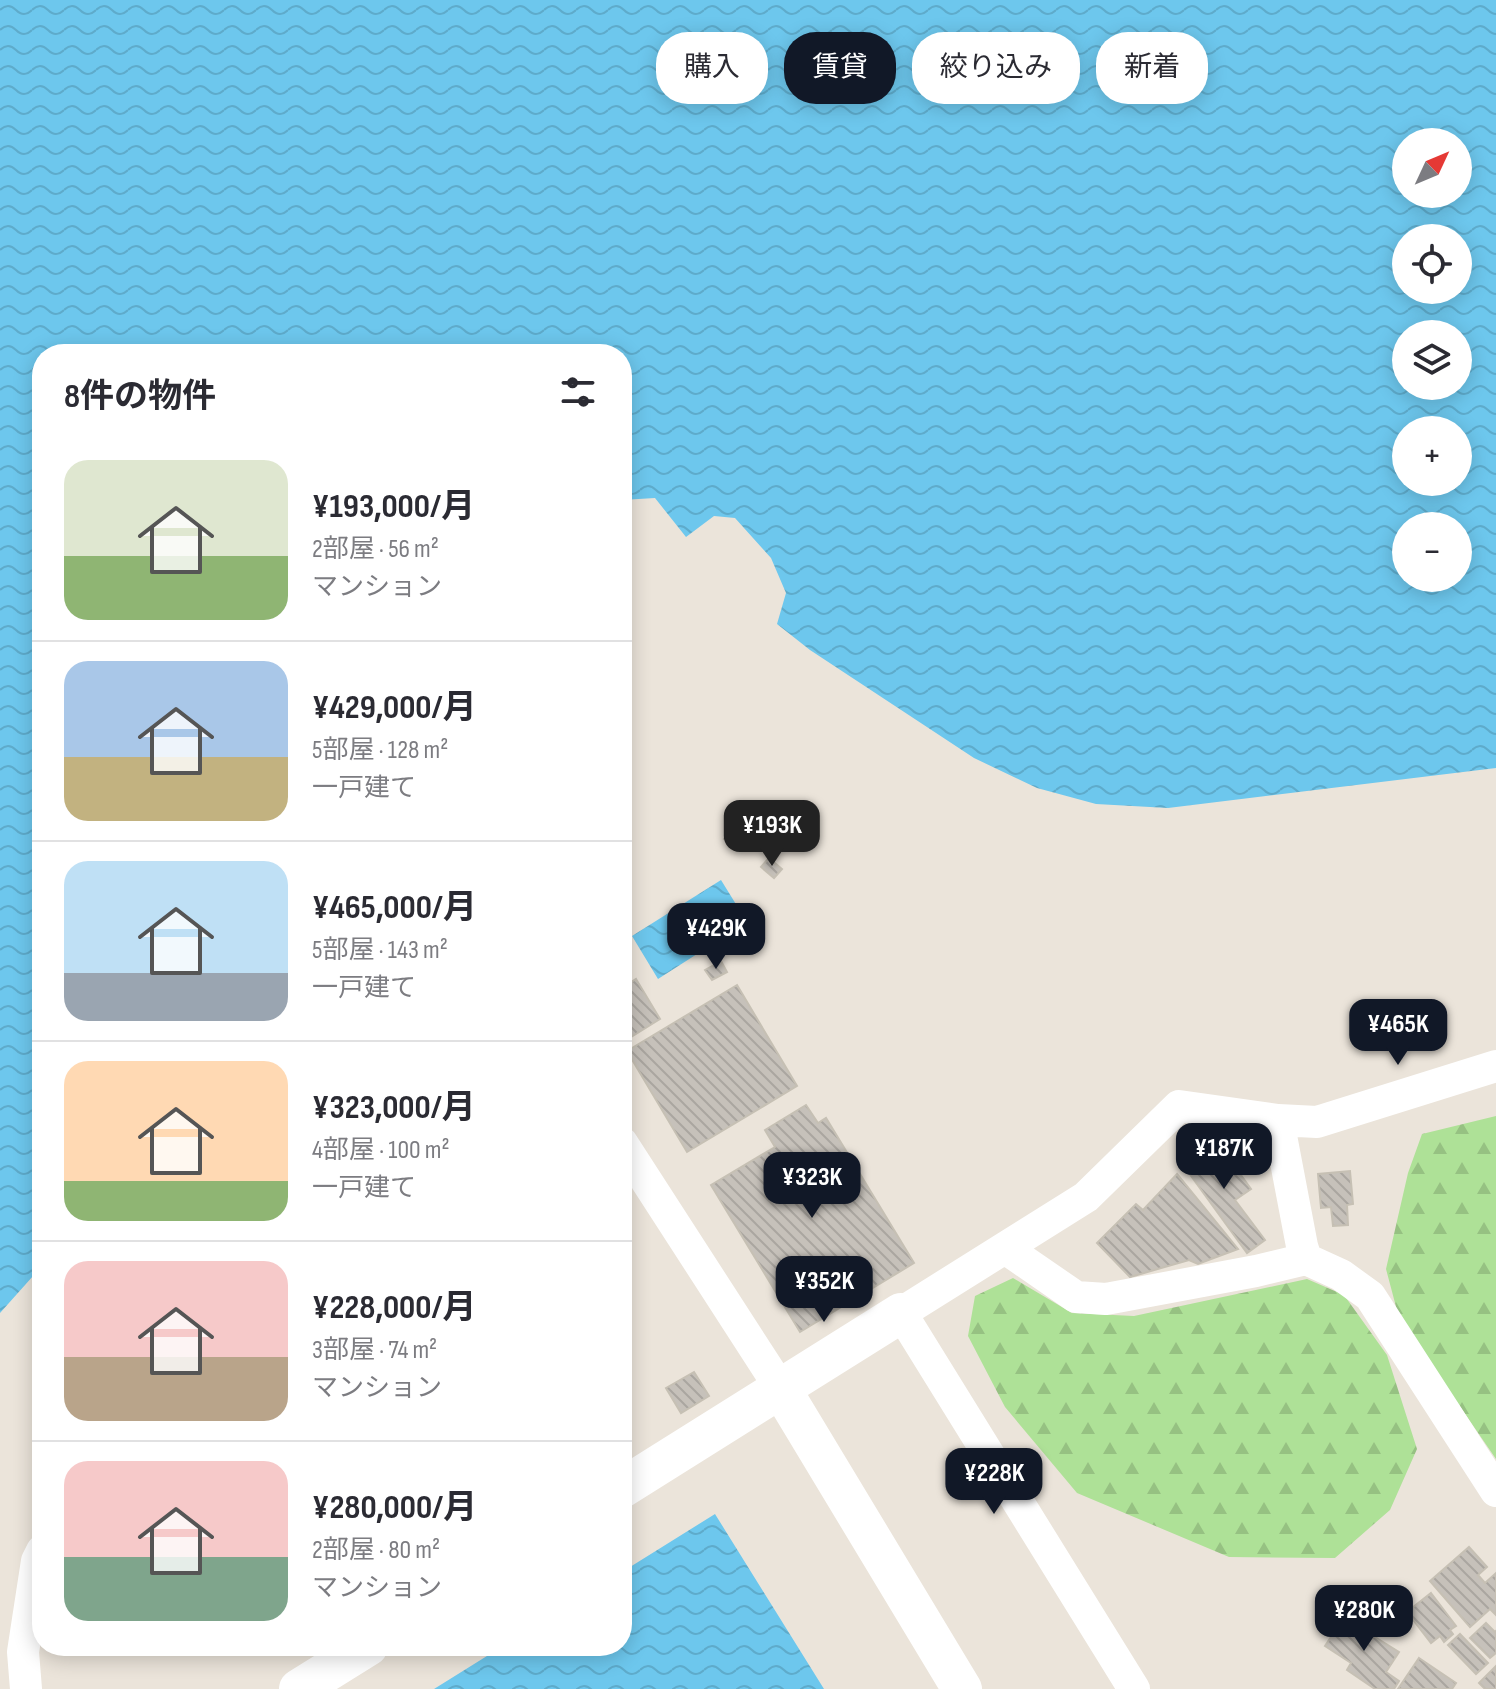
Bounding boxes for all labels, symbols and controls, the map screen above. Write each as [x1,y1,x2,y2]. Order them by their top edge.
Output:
chip: 購入 [656,32,768,104]
chip: 賃貸 [784,32,896,104]
chip: 絞り込み [912,32,1080,104]
chip: 新着 [1096,32,1208,104]
north arrow [1392,128,1472,208]
map controls [1392,128,1472,592]
button: locate [1392,224,1472,304]
button: layers [1392,320,1472,400]
icon: filters [556,370,600,414]
text: 8件の物件 [64,376,216,417]
button: + [1392,416,1472,496]
text: ¥193,000/月 [312,486,475,527]
icon: home [128,492,224,588]
button: − [1392,512,1472,592]
text: 2部屋 · 56 m² [312,534,439,565]
text: マンション [312,572,442,603]
text: ¥429,000/月 [312,687,477,728]
icon: home [128,693,224,789]
text: 5部屋 · 128 m² [312,735,448,766]
text: 一戸建て [312,773,416,804]
pin: ¥193K [716,800,828,868]
text: ¥193K [742,810,802,841]
text: ¥465,000/月 [312,887,477,928]
icon: home [128,893,224,989]
pin: ¥429K [660,903,772,971]
text: ¥429K [685,913,747,944]
text: 5部屋 · 143 m² [312,935,448,966]
text: 一戸建て [312,973,416,1004]
pin: ¥465K [1342,999,1454,1067]
text: ¥465K [1367,1009,1429,1040]
text: ¥323,000/月 [312,1087,476,1128]
icon: home [128,1093,224,1189]
pin: ¥187K [1168,1123,1280,1191]
text: ¥187K [1194,1133,1254,1164]
text: 4部屋 · 100 m² [312,1135,450,1166]
pin: ¥323K [756,1152,868,1220]
text: ¥323K [782,1162,842,1193]
text: 一戸建て [312,1173,416,1204]
pin: ¥352K [768,1256,880,1324]
text: ¥352K [794,1266,854,1297]
text: ¥228,000/月 [312,1287,477,1328]
icon: home [128,1293,224,1389]
text: 3部屋 · 74 m² [312,1335,437,1366]
text: マンション [312,1373,442,1404]
pin: ¥228K [938,1448,1050,1516]
text: ¥228K [963,1458,1025,1489]
text: ¥280,000/月 [312,1487,477,1528]
icon: home [128,1493,224,1589]
text: 2部屋 · 80 m² [312,1535,440,1566]
text: マンション [312,1573,442,1604]
pin: ¥280K [1308,1585,1420,1653]
text: ¥280K [1333,1595,1395,1626]

